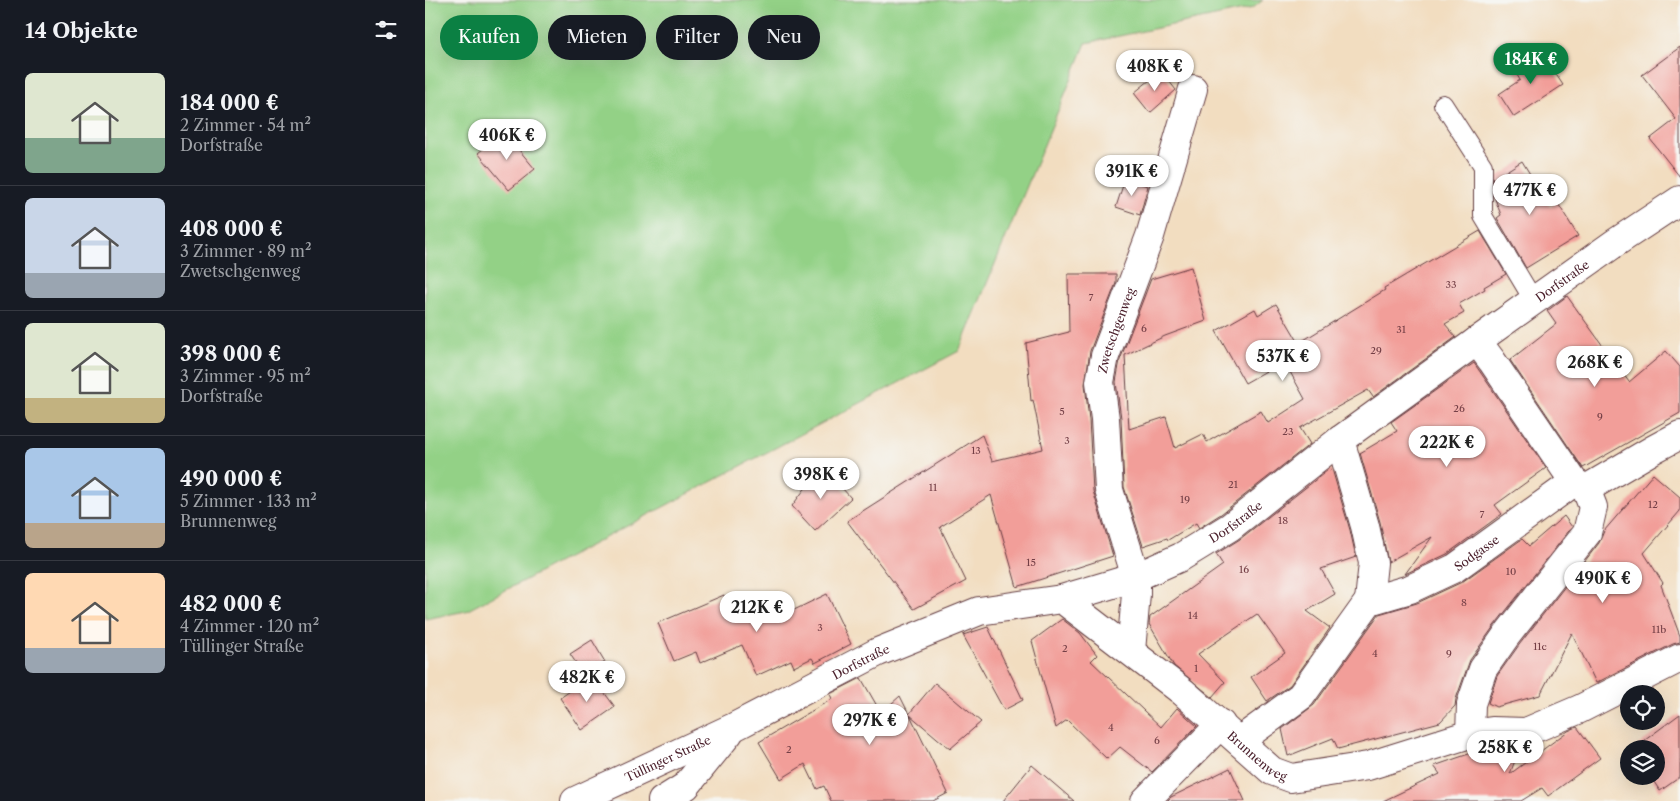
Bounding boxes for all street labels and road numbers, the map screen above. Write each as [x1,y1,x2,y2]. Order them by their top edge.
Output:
street label: Dorfstraße [1532,256,1592,305]
street label: Zwetschgenweg [1094,284,1138,374]
street label: Dorfstraße [1206,497,1265,546]
street label: Sodgasse [1451,531,1502,574]
street label: Dorfstraße [829,641,892,682]
street label: Brunnenweg [1224,728,1290,784]
street label: Tüllinger Straße [622,731,713,784]

